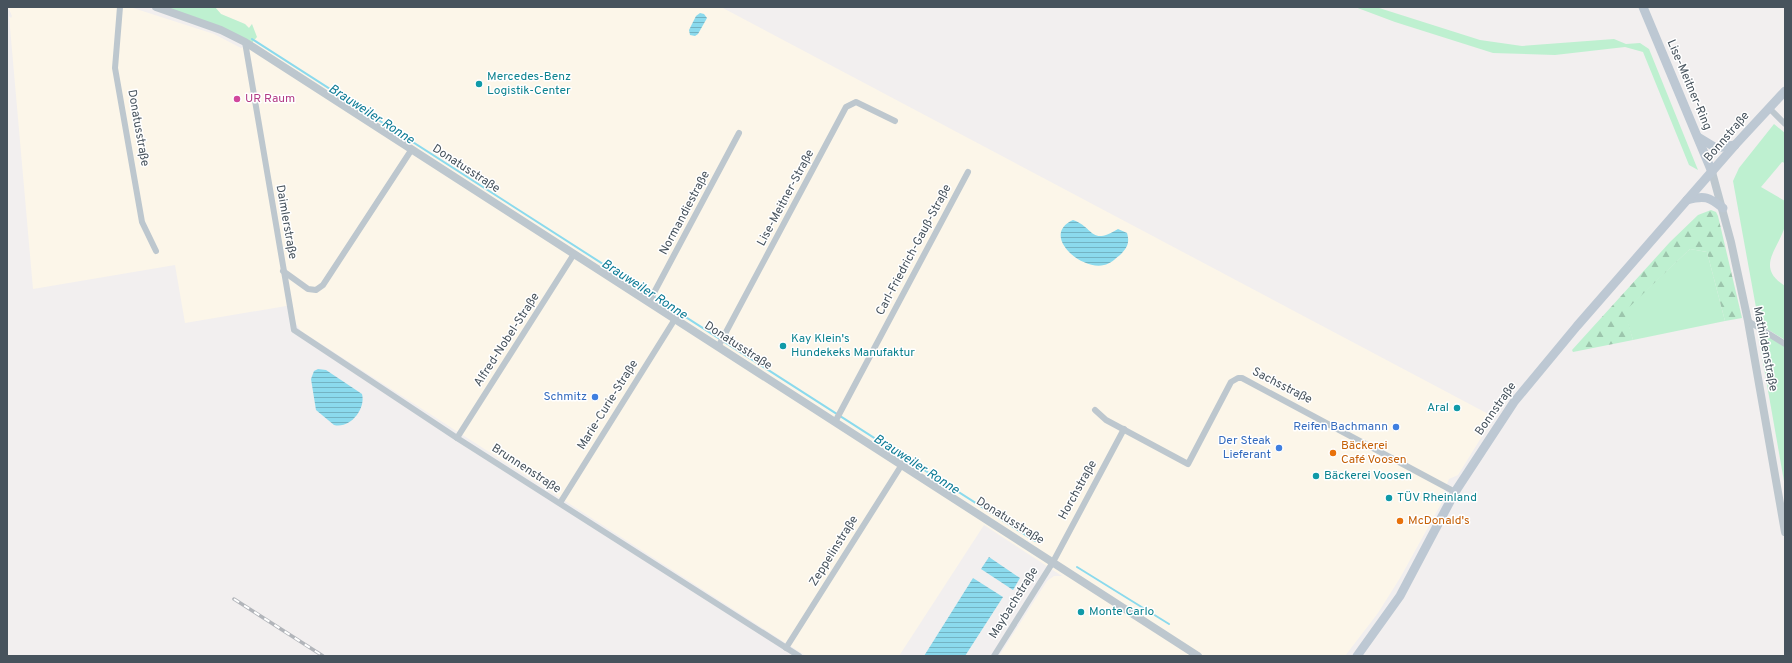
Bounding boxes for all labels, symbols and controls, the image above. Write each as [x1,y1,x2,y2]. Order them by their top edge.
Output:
street label: Lise-Meitner-Ring [1663,37,1715,133]
place label: Mercedes-Benz Logistik-Center [487,69,571,99]
marker: Mercedes-Benz Logistik-Center [474,79,484,89]
water label: Brauweiler Ronne [325,81,417,149]
street label: Donatusstraße [123,88,153,168]
place label: UR Raum [245,91,295,107]
marker: UR Raum [232,94,242,104]
street label: Bonnstraße [1701,108,1753,166]
street label: Donatusstraße [429,141,503,197]
street label: Lise-Meitner-Straße [754,147,818,249]
street label: Normandiestraße [656,168,714,258]
street label: Carl-Friedrich-Gauß-Straße [873,182,955,318]
street label: Daimlerstraße [272,184,300,260]
water label: Brauweiler Ronne [598,256,690,324]
street label: Alfred-Nobel-Straße [471,290,543,390]
street label: Mathildenstraße [1749,305,1781,393]
street label: Donatusstraße [701,318,775,374]
place label: Kay Klein's Hundekeks Manufaktur [791,331,915,361]
marker: Kay Klein's Hundekeks Manufaktur [778,341,788,351]
street label: Marie-Curie-Straße [574,357,642,453]
street label: Sachsstraße [1249,364,1315,408]
street label: Bonnstraße [1472,379,1520,439]
place label: Schmitz [543,389,587,405]
marker: Schmitz [590,392,600,402]
place label: Aral [1427,400,1449,416]
marker: Aral [1452,403,1462,413]
place label: Reifen Bachmann [1293,419,1388,435]
marker: Reifen Bachmann [1391,422,1401,432]
water label: Brauweiler Ronne [870,431,962,499]
place label: Der Steak Lieferant [1218,433,1271,463]
place label: Bäckerei Café Voosen [1341,438,1407,468]
street label: Brunnenstraße [488,441,564,497]
marker: Der Steak Lieferant [1274,443,1284,453]
marker: Bäckerei Café Voosen [1328,448,1338,458]
street label: Horchstraße [1055,457,1101,523]
place label: Bäckerei Voosen [1324,468,1412,484]
marker: Bäckerei Voosen [1311,471,1321,481]
place label: TÜV Rheinland [1397,490,1477,506]
marker: TÜV Rheinland [1384,493,1394,503]
street label: Donatusstraße [973,494,1047,548]
street label: Zeppelinstraße [806,513,862,589]
place label: McDonald's [1408,513,1470,529]
marker: McDonald's [1395,516,1405,526]
street label: Maybachstraße [986,564,1042,642]
place label: Monte Carlo [1089,604,1155,620]
marker: Monte Carlo [1076,607,1086,617]

